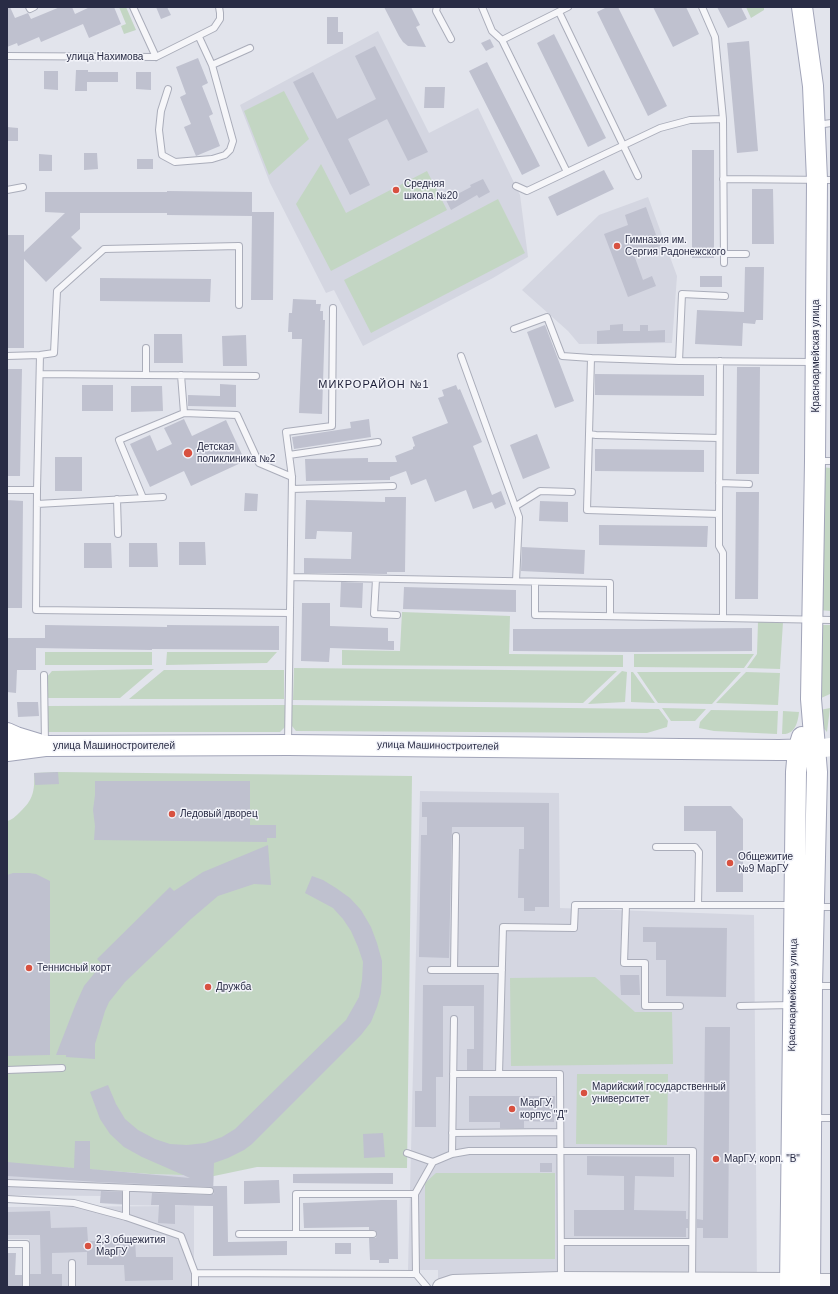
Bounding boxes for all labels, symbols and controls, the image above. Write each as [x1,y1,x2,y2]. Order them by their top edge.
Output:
street label: улица Нахимова [67,51,143,63]
place label: Средняя школа №20 [404,178,458,202]
marker: Средняя школа №20 [391,185,401,195]
place label: Гимназия им. Сергия Радонежского [625,234,726,258]
marker: Гимназия им. Сергия Радонежского [612,241,622,251]
street label: Красноармейская улица [810,299,822,413]
district label: МИКРОРАЙОН №1 [318,378,430,392]
place label: Детская поликлиника №2 [197,441,275,464]
marker: Детская поликлиника №2 [182,447,194,459]
street label: улица Машиностроителей [377,739,499,753]
street label: улица Машиностроителей [53,740,175,752]
place label: Ледовый дворец [180,808,258,820]
marker: Ледовый дворец [167,809,177,819]
place label: Общежитие №9 МарГУ [738,851,793,874]
marker: Общежитие №9 МарГУ [725,858,735,868]
street label: Красноармейская улица [786,938,800,1052]
place label: Теннисный корт [37,962,111,974]
marker: Теннисный корт [24,963,34,973]
place label: Дружба [216,981,251,993]
marker: Дружба [203,982,213,992]
place label: Марийский государственный университет [592,1081,726,1104]
marker: Марийский государственный университет [579,1088,589,1098]
place label: МарГУ, корпус "Д" [520,1097,568,1120]
marker: МарГУ, корпус "Д" [507,1104,517,1114]
place label: МарГУ, корп. "В" [724,1153,800,1165]
marker: МарГУ, корп. "В" [711,1154,721,1164]
place label: 2,3 общежития МарГУ [96,1234,165,1258]
marker: 2,3 общежития МарГУ [83,1241,93,1251]

